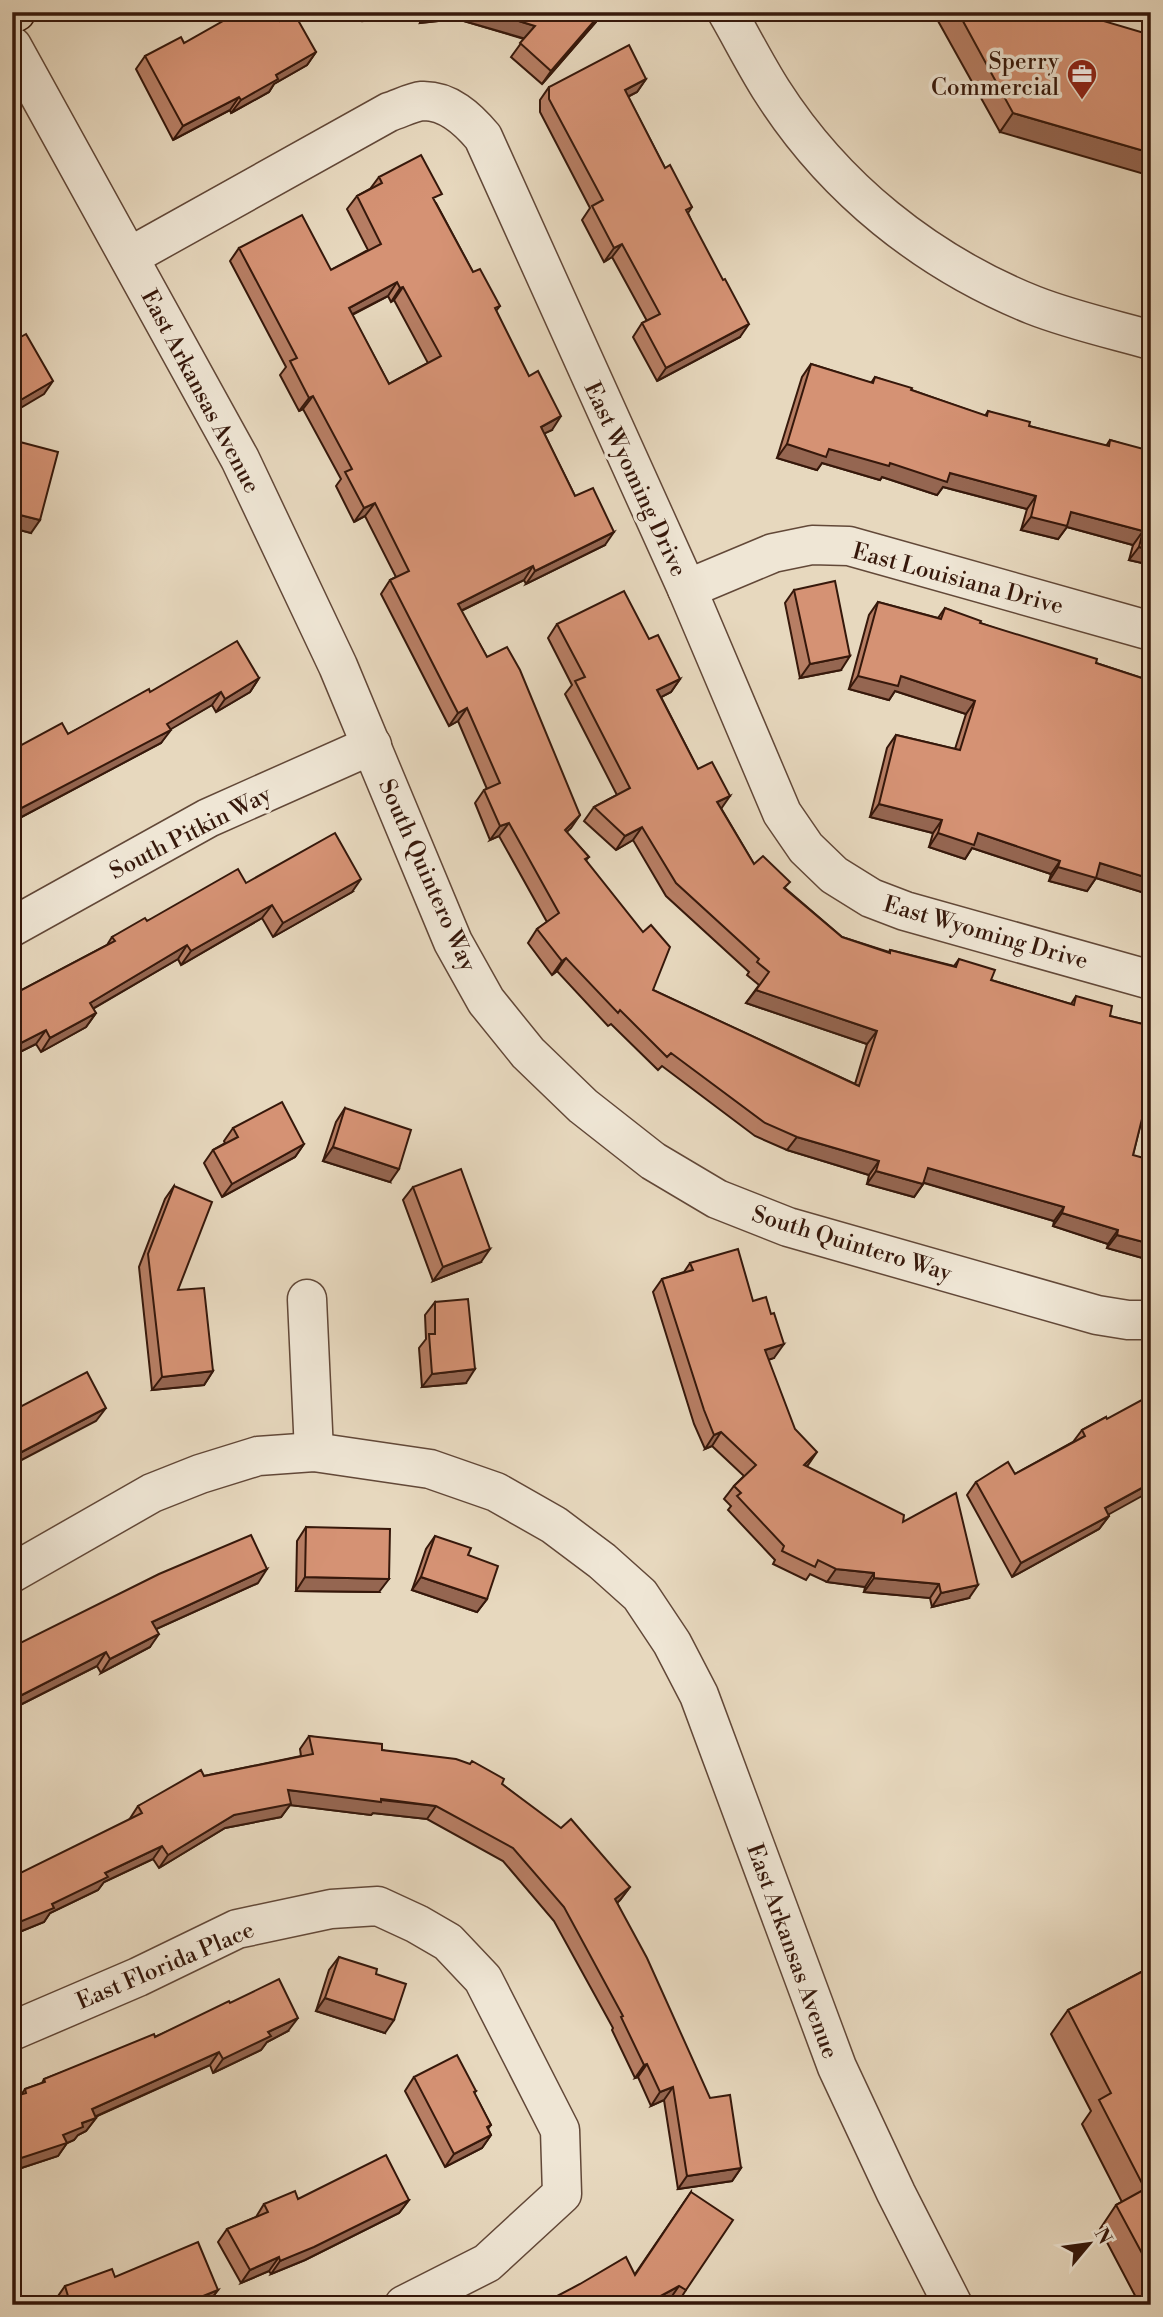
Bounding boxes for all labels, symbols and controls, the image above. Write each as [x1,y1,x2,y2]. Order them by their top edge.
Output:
place label: Sperry Commercial [931,48,1060,102]
office icon: Sperry Commercial [1065,57,1099,101]
street label: East Arkansas Avenue [135,285,266,498]
street label: East Wyoming Drive [578,378,692,581]
street label: East Louisiana Drive [849,537,1066,621]
street label: South Quintero Way [372,775,482,977]
street label: South Pitkin Way [105,780,277,886]
street label: East Wyoming Drive [880,890,1091,976]
street label: South Quintero Way [748,1200,956,1288]
street label: East Arkansas Avenue [740,1840,844,2063]
street label: East Florida Place [72,1916,258,2016]
north arrow [1054,2208,1124,2278]
text: N [1089,2224,1117,2249]

